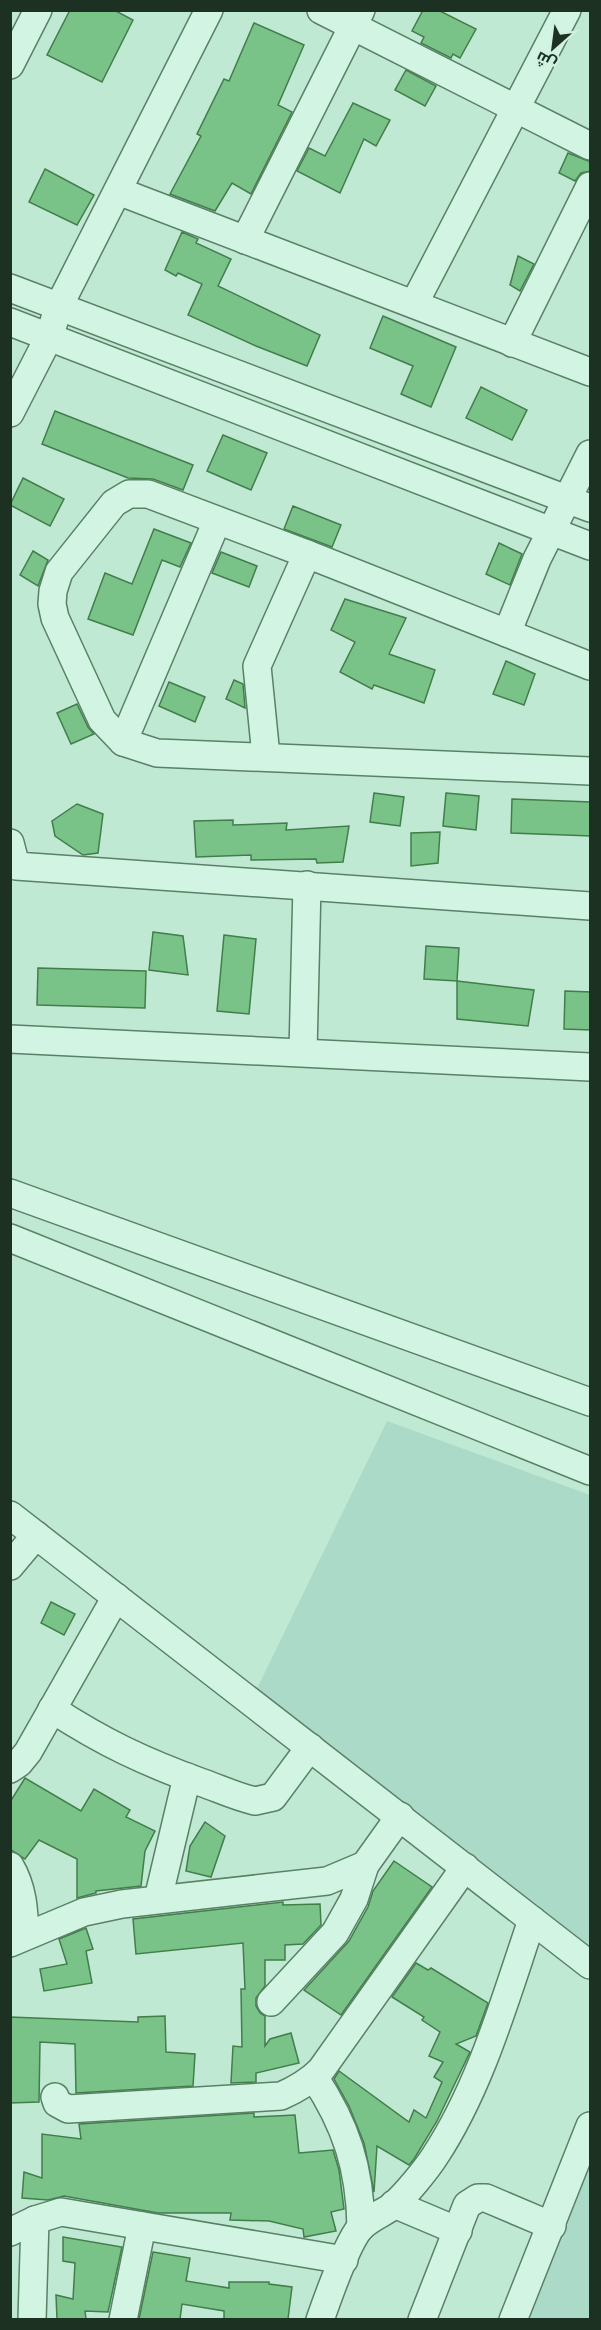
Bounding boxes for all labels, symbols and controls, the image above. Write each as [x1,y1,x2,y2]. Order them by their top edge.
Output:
north arrow [523,18,583,78]
text: ش [532,48,560,75]

